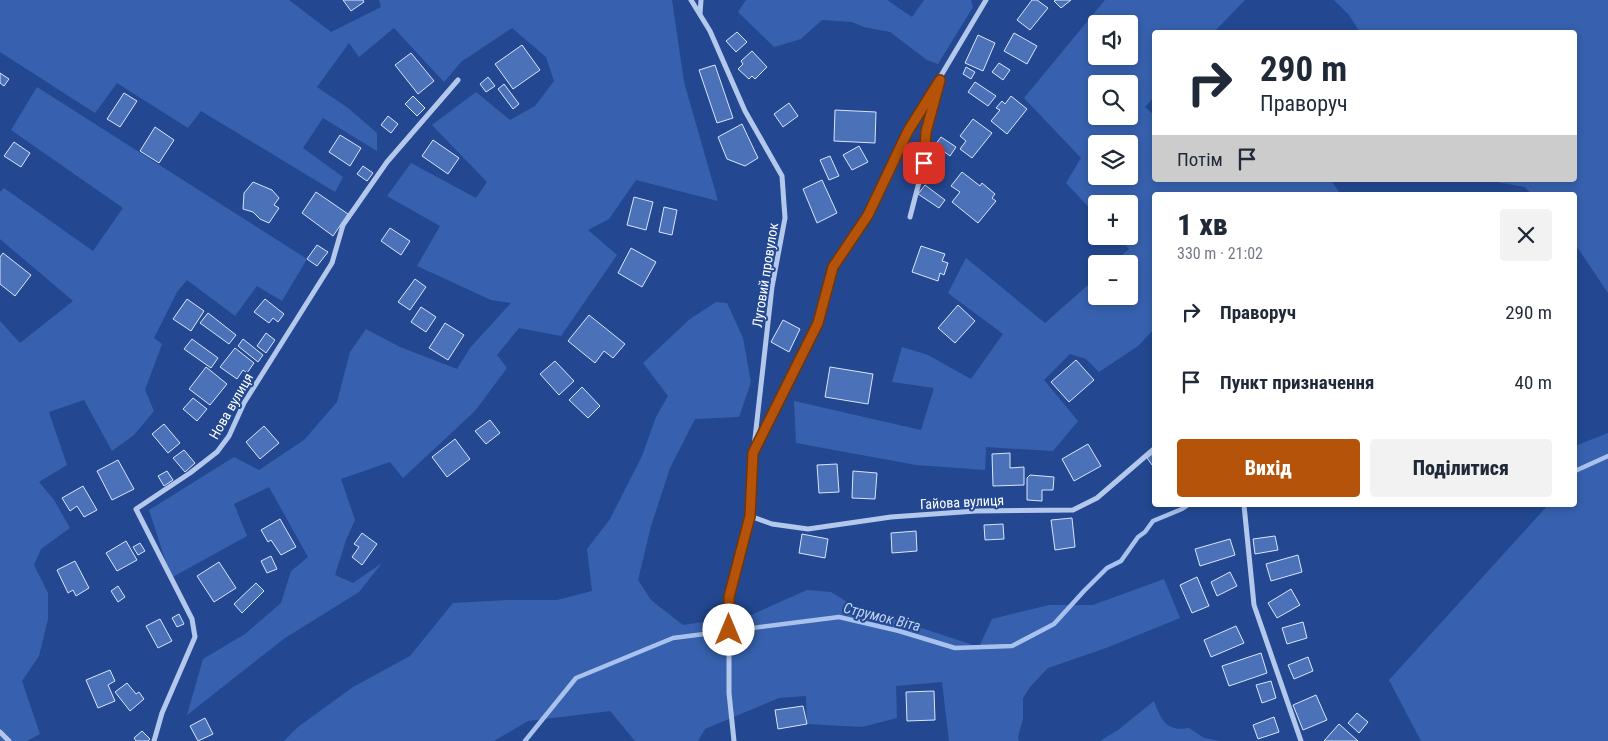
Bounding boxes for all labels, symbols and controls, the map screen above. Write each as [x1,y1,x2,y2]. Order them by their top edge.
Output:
map controls [1088,15,1138,305]
button: sound [1088,15,1138,65]
text: 290 m [1260,49,1347,90]
icon: right [1177,50,1242,115]
button: search [1088,75,1138,125]
text: Праворуч [1260,91,1348,116]
button: layers [1088,135,1138,185]
pin [903,142,945,184]
icon: arrive [1233,145,1261,173]
text: Потім [1177,148,1223,171]
icon: arrive [910,149,938,177]
button: + [1088,195,1138,245]
text: 1 хв [1177,207,1228,242]
button: close [1500,209,1552,261]
street label: Луговий провулок [749,221,781,328]
text: 330 m · 21:02 [1177,244,1263,263]
button: − [1088,255,1138,305]
icon: right [1177,298,1205,326]
text: Праворуч [1220,301,1296,324]
text: 290 m [1505,301,1552,324]
icon: arrive [1177,368,1205,396]
street label: Нова вулиця [206,370,256,442]
text: Пункт призначення [1220,371,1374,394]
text: 40 m [1515,371,1552,394]
button: Вихід [1177,439,1360,497]
button: Поділитися [1370,439,1552,497]
street label: Гайова вулиця [920,492,1004,512]
water label: Струмок Віта [841,599,923,635]
position arrow [702,603,754,655]

